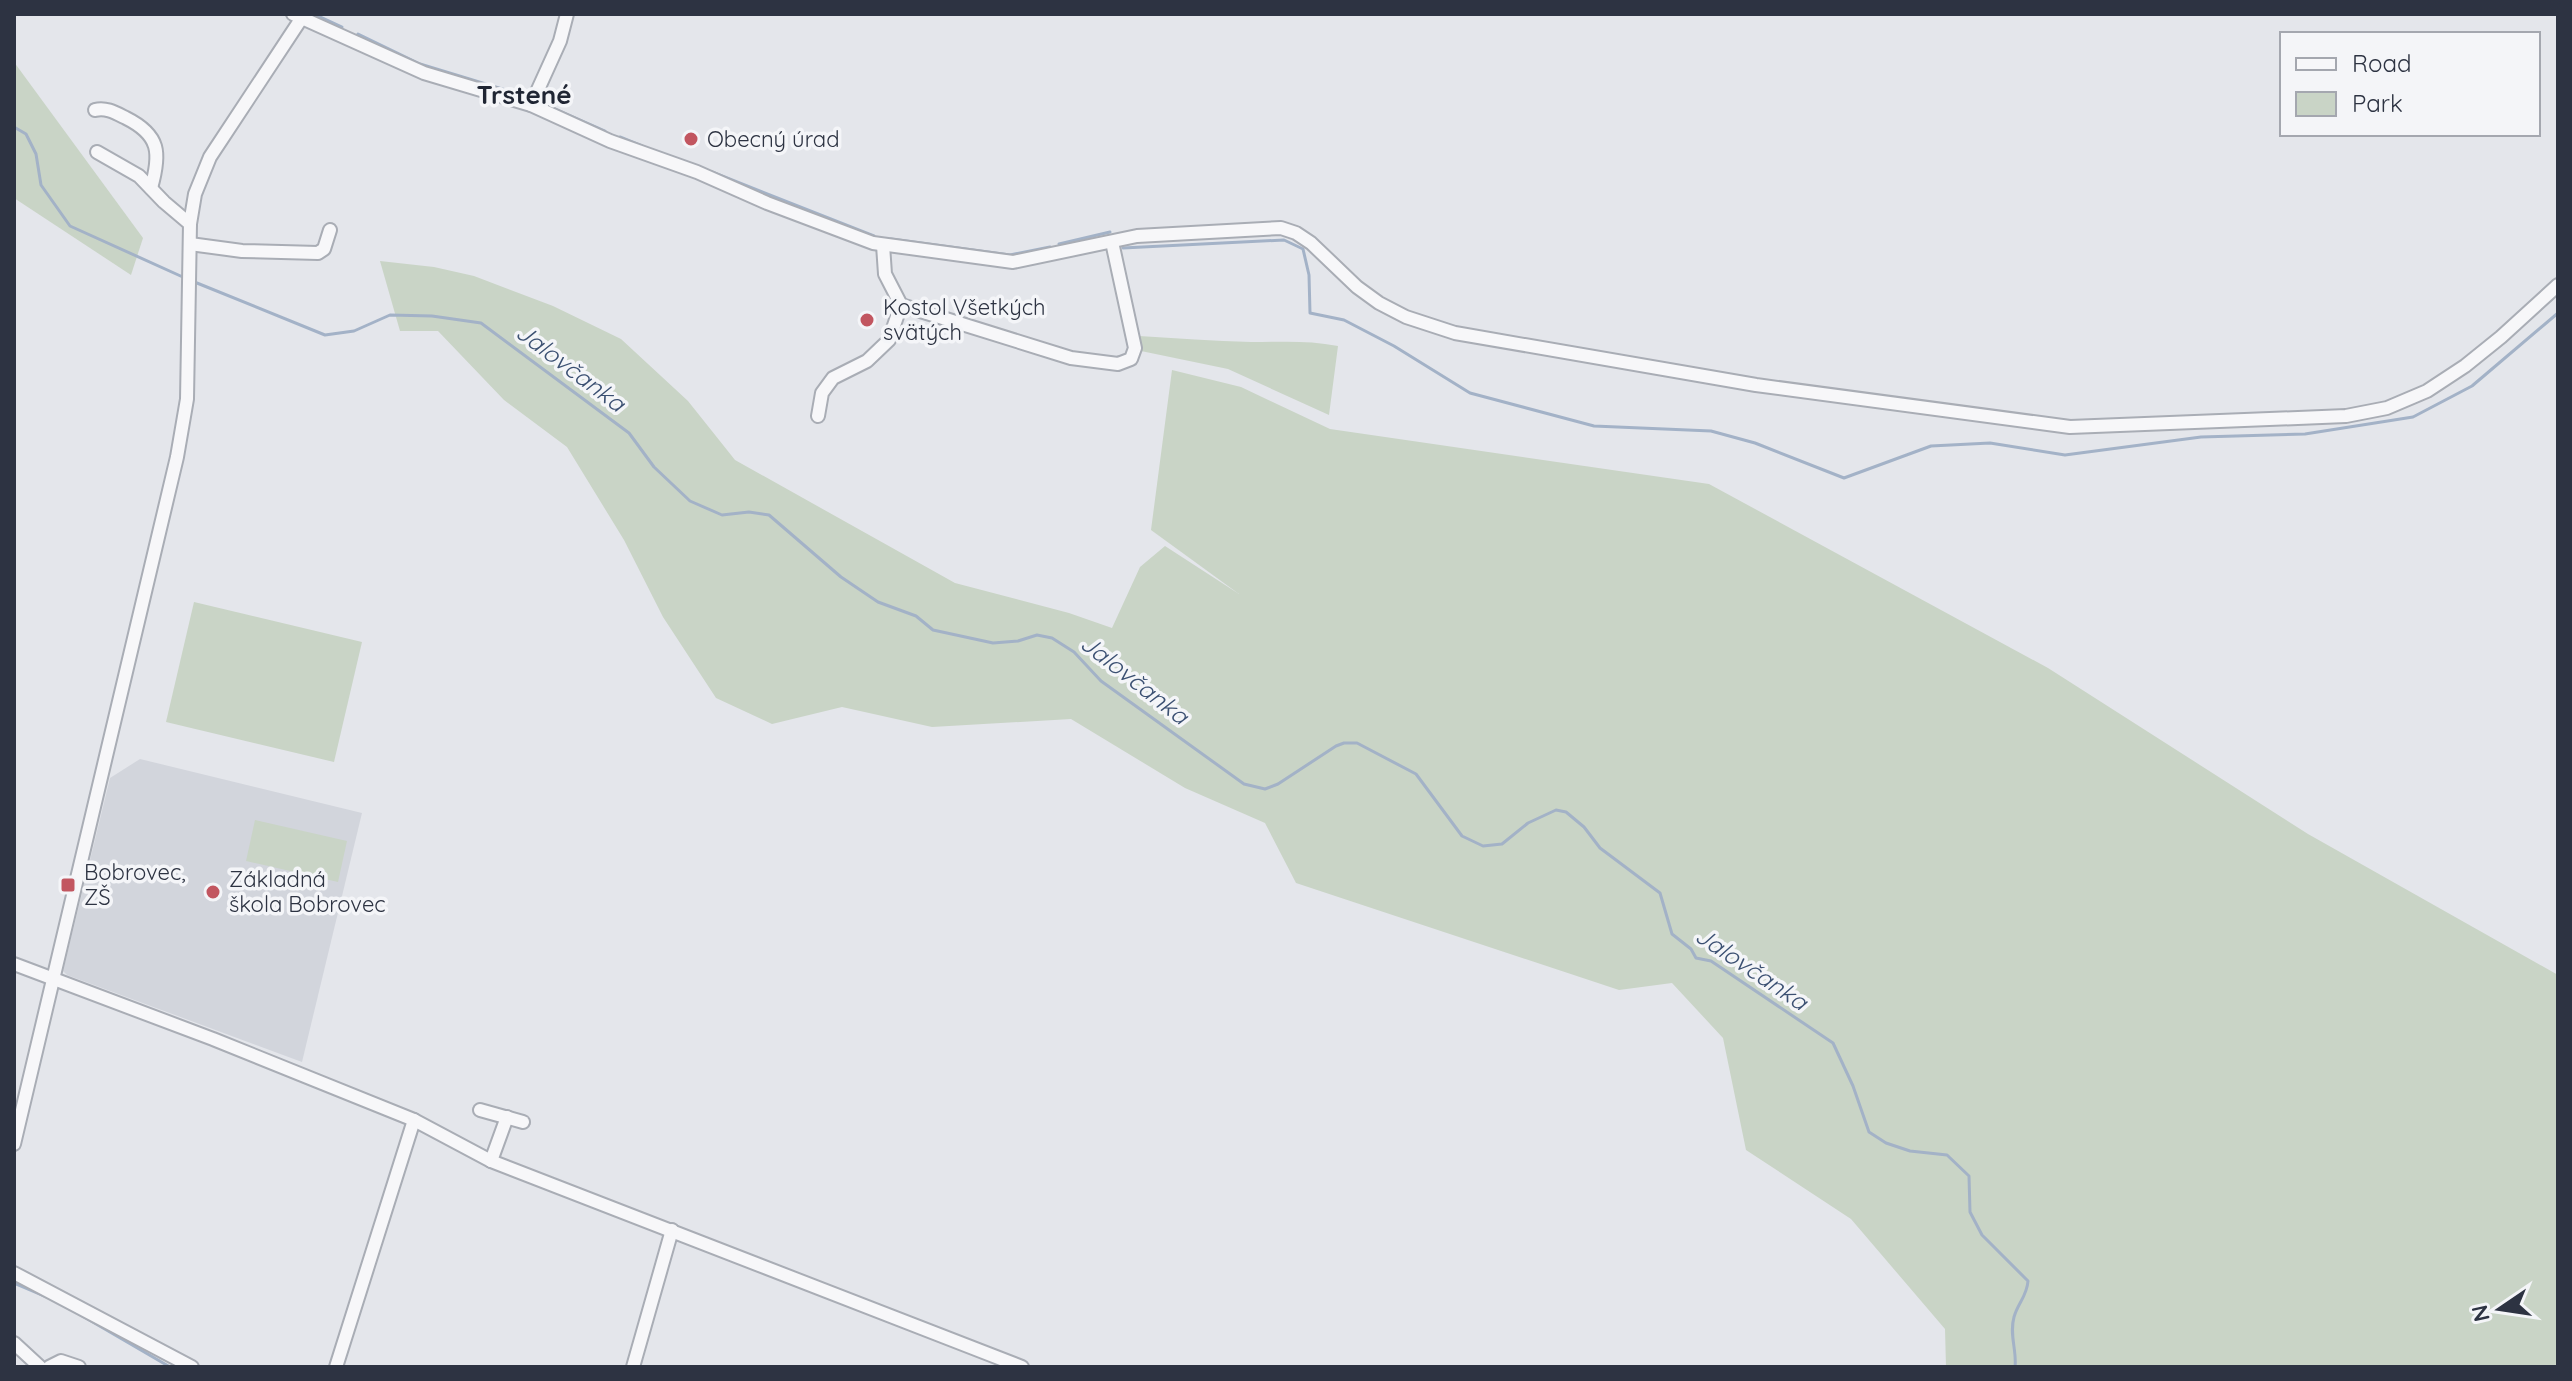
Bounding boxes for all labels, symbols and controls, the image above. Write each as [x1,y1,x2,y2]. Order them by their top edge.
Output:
legend [2280,32,2540,136]
text: Road [2352,48,2412,78]
district label: Trstené [476,78,572,111]
text: Park [2352,88,2403,118]
place label: Obecný úrad [707,125,840,153]
marker: Obecný úrad [682,130,700,148]
place label: Kostol Všetkých svätých [883,293,1046,346]
marker: Kostol Všetkých svätých [858,311,876,329]
water label: Jalovčanka [511,316,633,419]
water label: Jalovčanka [1075,628,1196,731]
place label: Bobrovec, ZŠ [84,858,186,911]
place label: Základná škola Bobrovec [229,865,386,918]
marker: Bobrovec, ZŠ [59,876,77,894]
marker: Základná škola Bobrovec [204,883,222,901]
water label: Jalovčanka [1690,920,1815,1017]
north arrow [2460,1269,2540,1349]
text: N [2465,1302,2496,1325]

